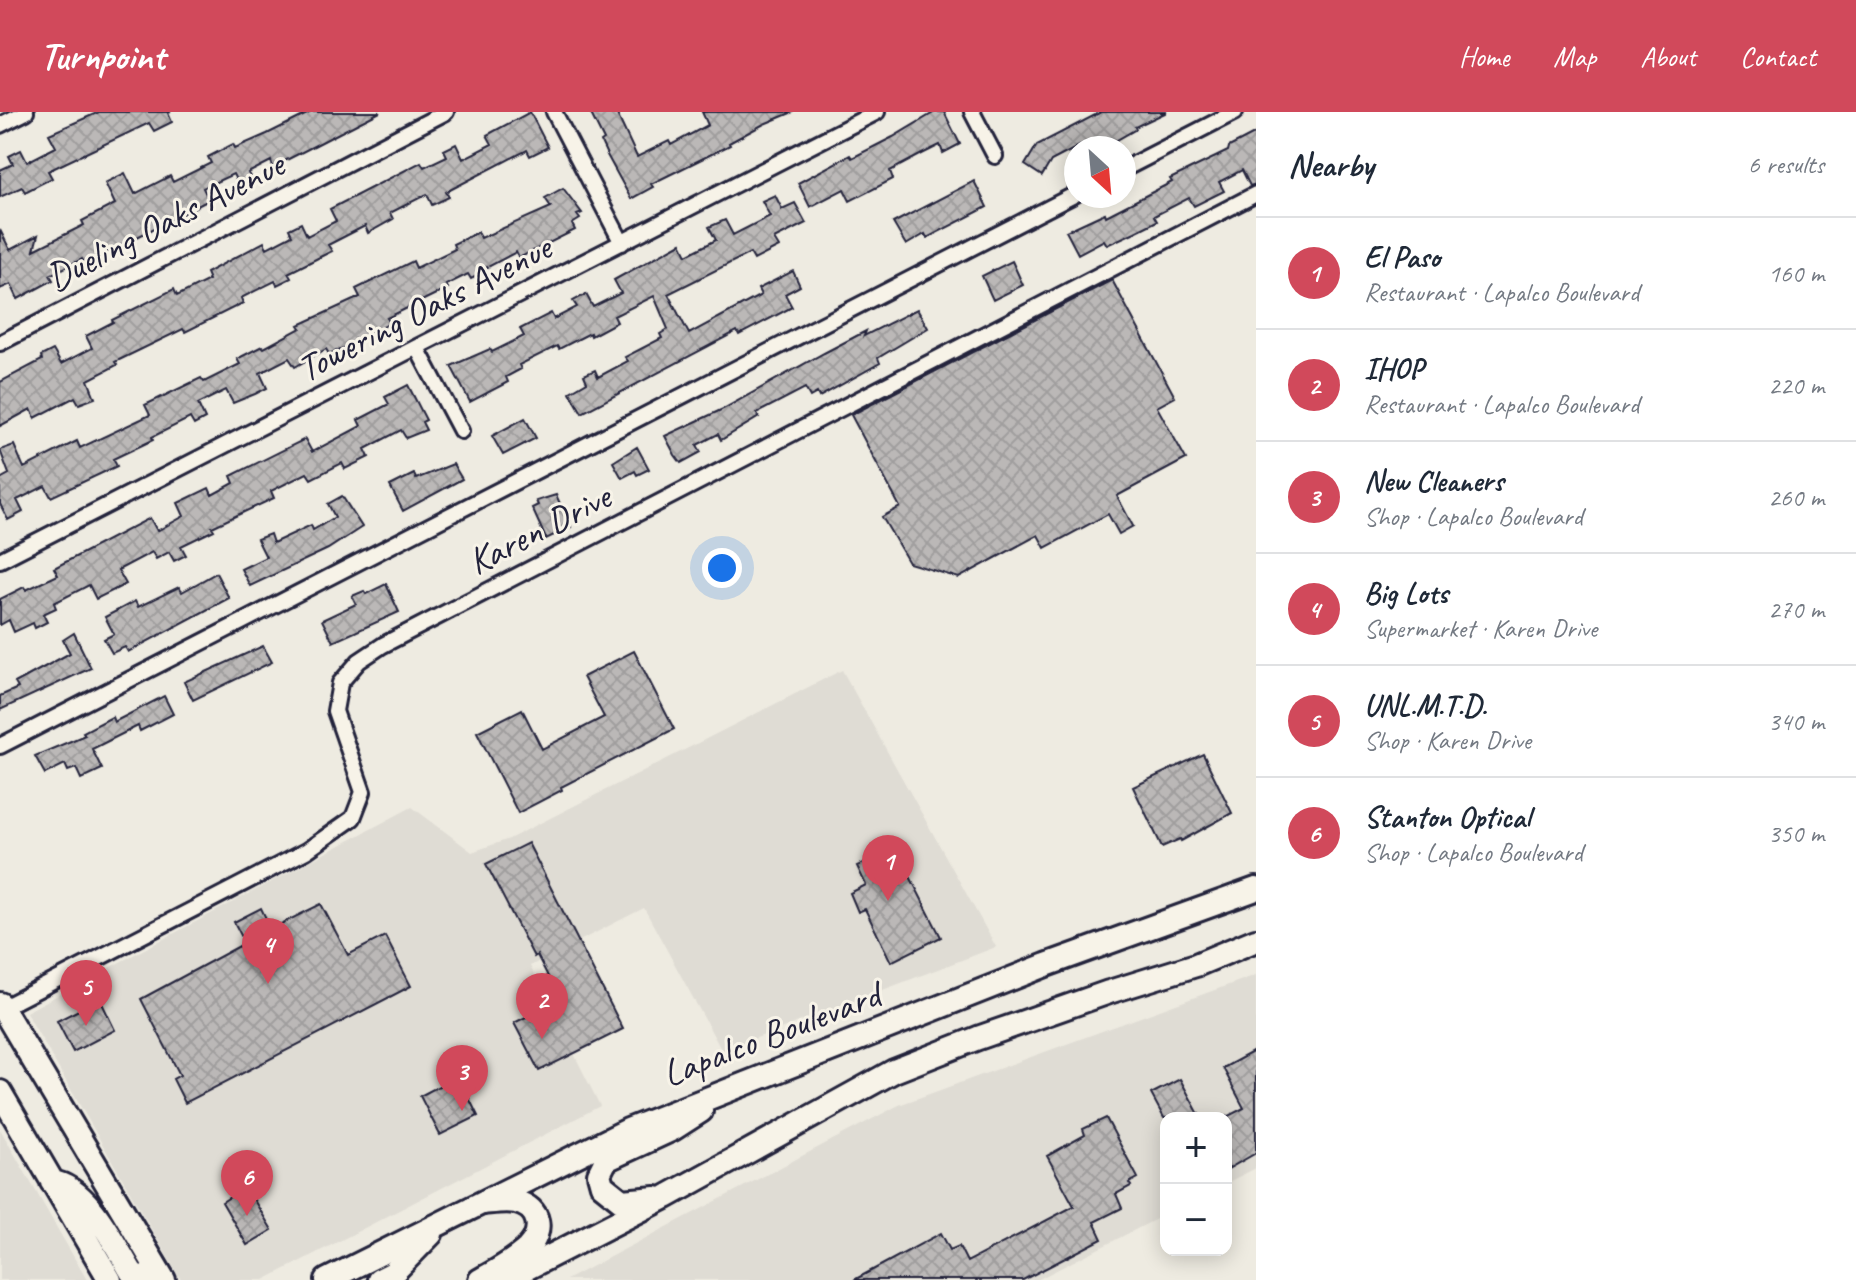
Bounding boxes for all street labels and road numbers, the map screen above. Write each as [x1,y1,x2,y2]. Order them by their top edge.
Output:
street label: Dueling Oaks Avenue [38,140,294,301]
street label: Towering Oaks Avenue [289,223,561,392]
street label: Karen Drive [460,472,621,585]
street label: Lapalco Boulevard [655,969,892,1097]

